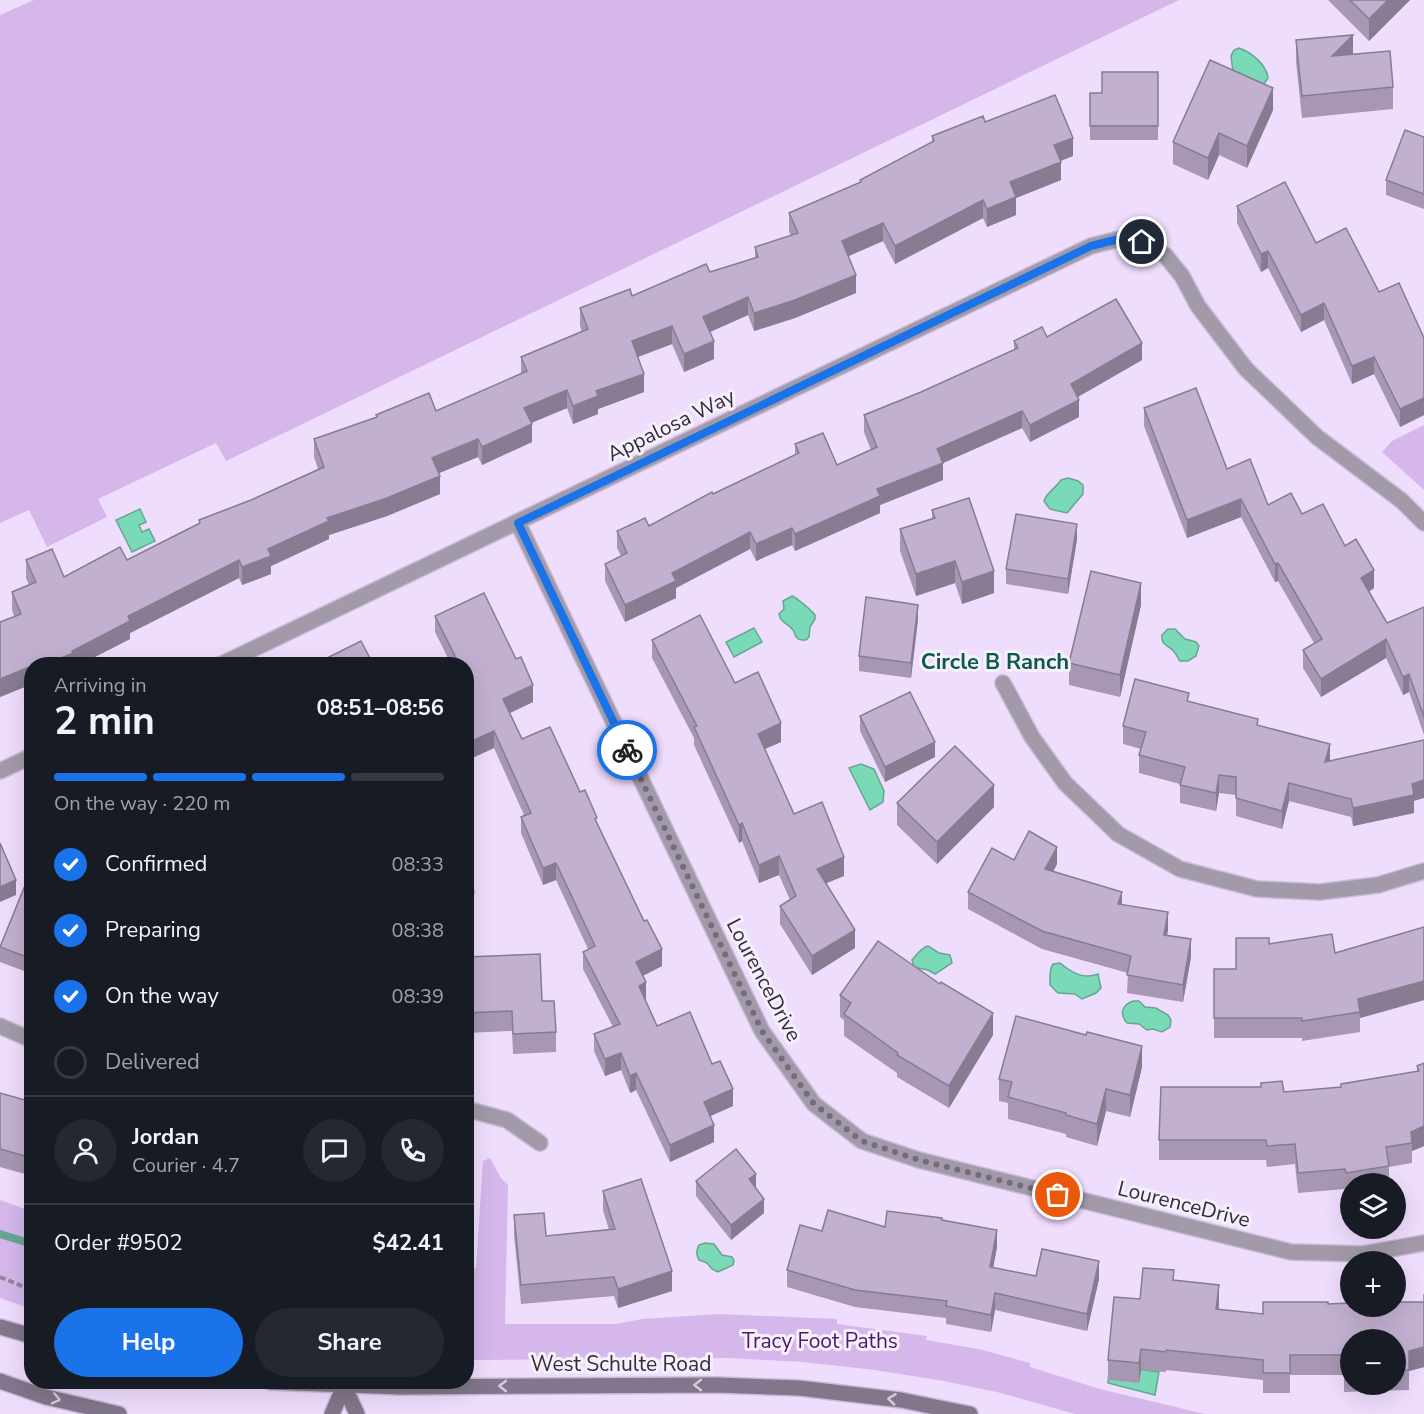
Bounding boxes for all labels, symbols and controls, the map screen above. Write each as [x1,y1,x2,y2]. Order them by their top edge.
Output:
pin [1116,216,1167,267]
icon: home [1125,225,1158,258]
street label: Appalosa Way [602,382,740,468]
district label: Circle B Ranch [921,647,1069,677]
text: Arriving in [54,672,147,699]
text: 08:51–08:56 [316,693,444,723]
text: 2 min [54,695,155,748]
courier [597,720,657,780]
icon: bike [611,734,644,767]
text: On the way · 220 m [54,790,230,817]
icon: check [54,848,87,881]
text: Confirmed [105,849,207,879]
text: 08:33 [391,851,444,878]
icon: check [54,914,87,947]
street label: LourenceDrive [720,914,808,1046]
text: Preparing [105,915,201,945]
text: 08:38 [391,917,444,944]
icon: check [54,980,87,1013]
text: On the way [105,981,219,1011]
text: 08:39 [391,983,444,1010]
text: Delivered [105,1047,200,1077]
button: person [54,1119,117,1182]
button: chat [303,1119,366,1182]
button: phone [381,1119,444,1182]
text: Jordan [132,1122,199,1152]
text: Courier · 4.7 [132,1152,240,1179]
pin [1032,1169,1083,1220]
map controls [1340,1173,1406,1395]
button: layers [1340,1173,1406,1239]
street label: LourenceDrive [1115,1174,1253,1234]
icon: bag [1041,1178,1074,1211]
text: Order #9502 [54,1228,183,1258]
text: $42.41 [373,1228,444,1258]
button: + [1340,1251,1406,1317]
button: Help [54,1308,243,1377]
button: Share [255,1308,444,1377]
park label: Tracy Foot Paths [742,1327,898,1355]
button: − [1340,1329,1406,1395]
street label: West Schulte Road [531,1350,711,1378]
one-way arrow [694,1379,703,1391]
one-way arrow [499,1380,508,1392]
one-way arrow [51,1392,61,1405]
one-way arrow [888,1394,897,1406]

